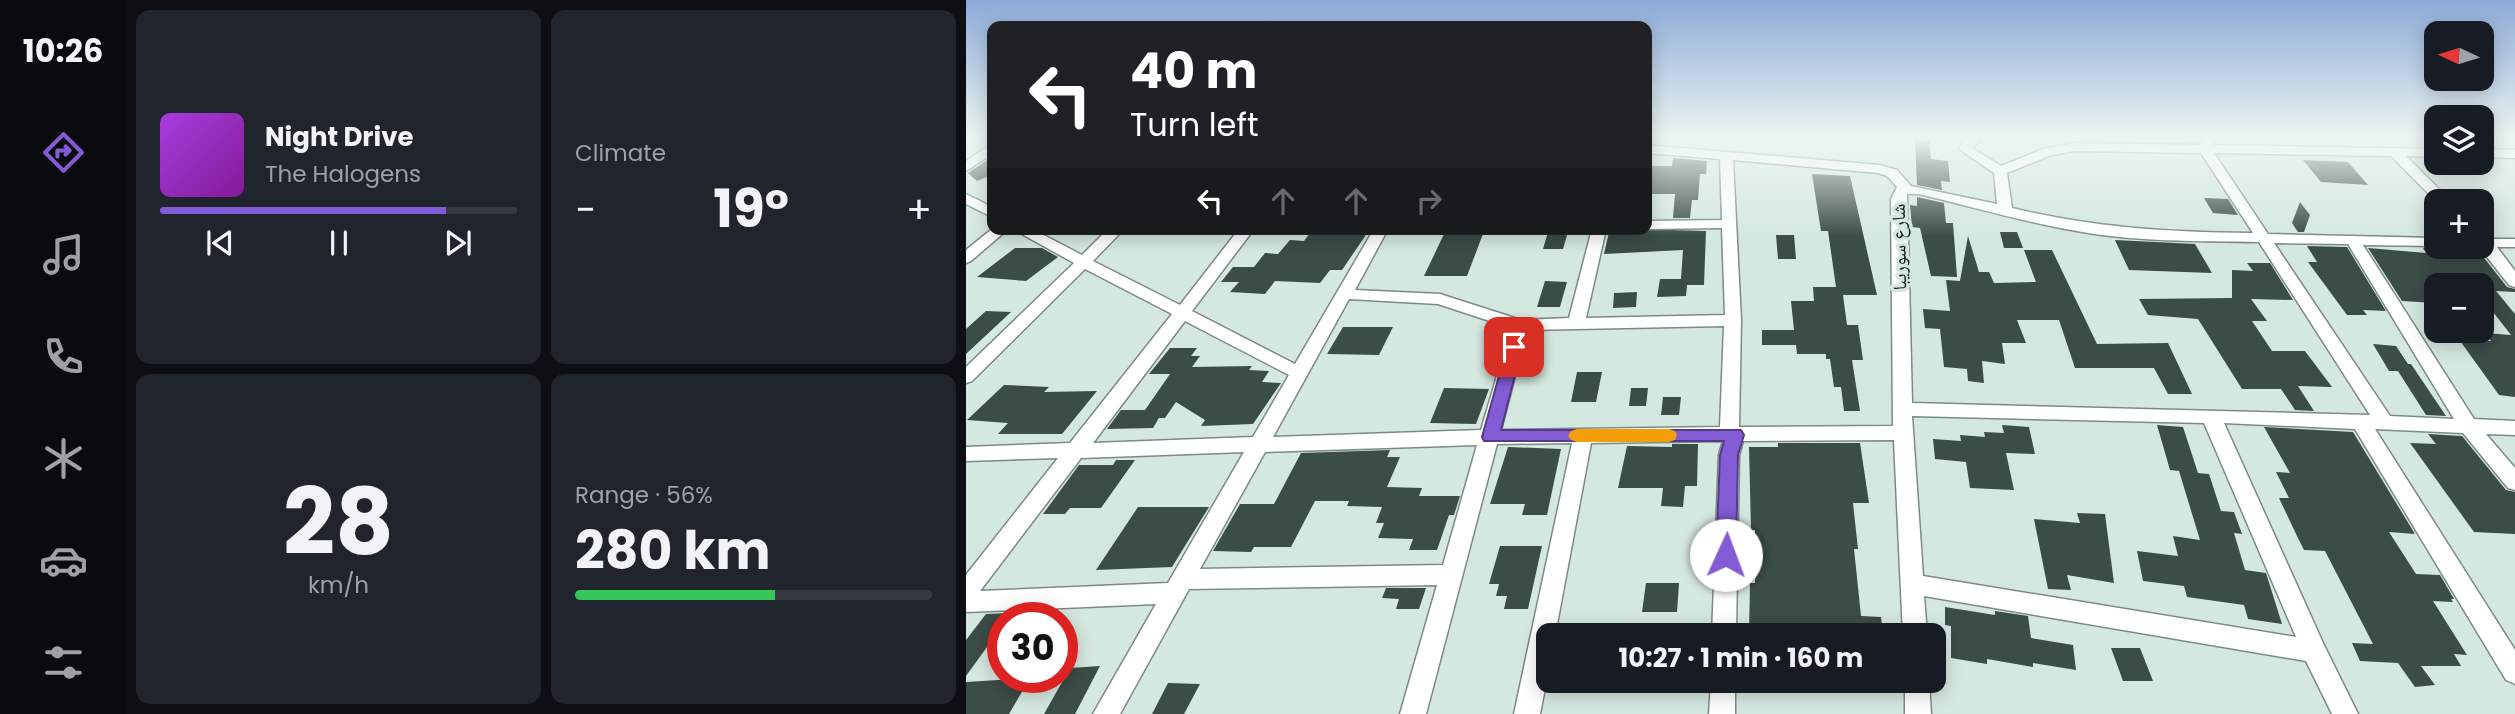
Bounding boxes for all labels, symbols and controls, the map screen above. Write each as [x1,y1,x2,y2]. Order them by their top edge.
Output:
north arrow [2424,21,2494,91]
map controls [2424,21,2494,343]
text: 10:26 [23,28,103,73]
text: 40 m [1130,37,1257,105]
icon: left [1015,49,1106,140]
text: Turn left [1130,102,1259,147]
button: layers [2424,105,2494,175]
text: Night Drive [265,119,413,155]
icon: directions [39,128,88,177]
text: Climate [575,137,666,169]
text: The Halogens [265,158,421,190]
text: 19° [713,172,789,245]
icon: left [1191,182,1229,220]
icon: ahead [1264,182,1302,220]
icon: ahead [1337,182,1375,220]
icon: right [1410,182,1448,220]
text: − [575,183,596,236]
text: + [906,183,932,236]
button: + [2424,189,2494,259]
street label: شارع سوريبا [1885,203,1913,291]
icon: previous [201,224,239,262]
icon: pause [320,224,358,262]
icon: next [439,224,477,262]
icon: music [39,230,88,279]
button: − [2424,273,2494,343]
pin [1484,317,1544,377]
icon: arrive [1495,328,1533,366]
icon: phone [39,332,88,381]
icon: climate [39,434,88,483]
text: 28 [283,458,394,586]
text: Range · 56% [575,479,713,511]
text: 280 km [575,514,771,587]
position arrow [1689,518,1763,592]
icon: car [39,536,88,585]
text: km/h [308,569,369,601]
speed limit sign: 30 [987,602,1078,693]
icon: filters [39,638,88,687]
text: 10:27 · 1 min · 160 m [1619,640,1863,676]

